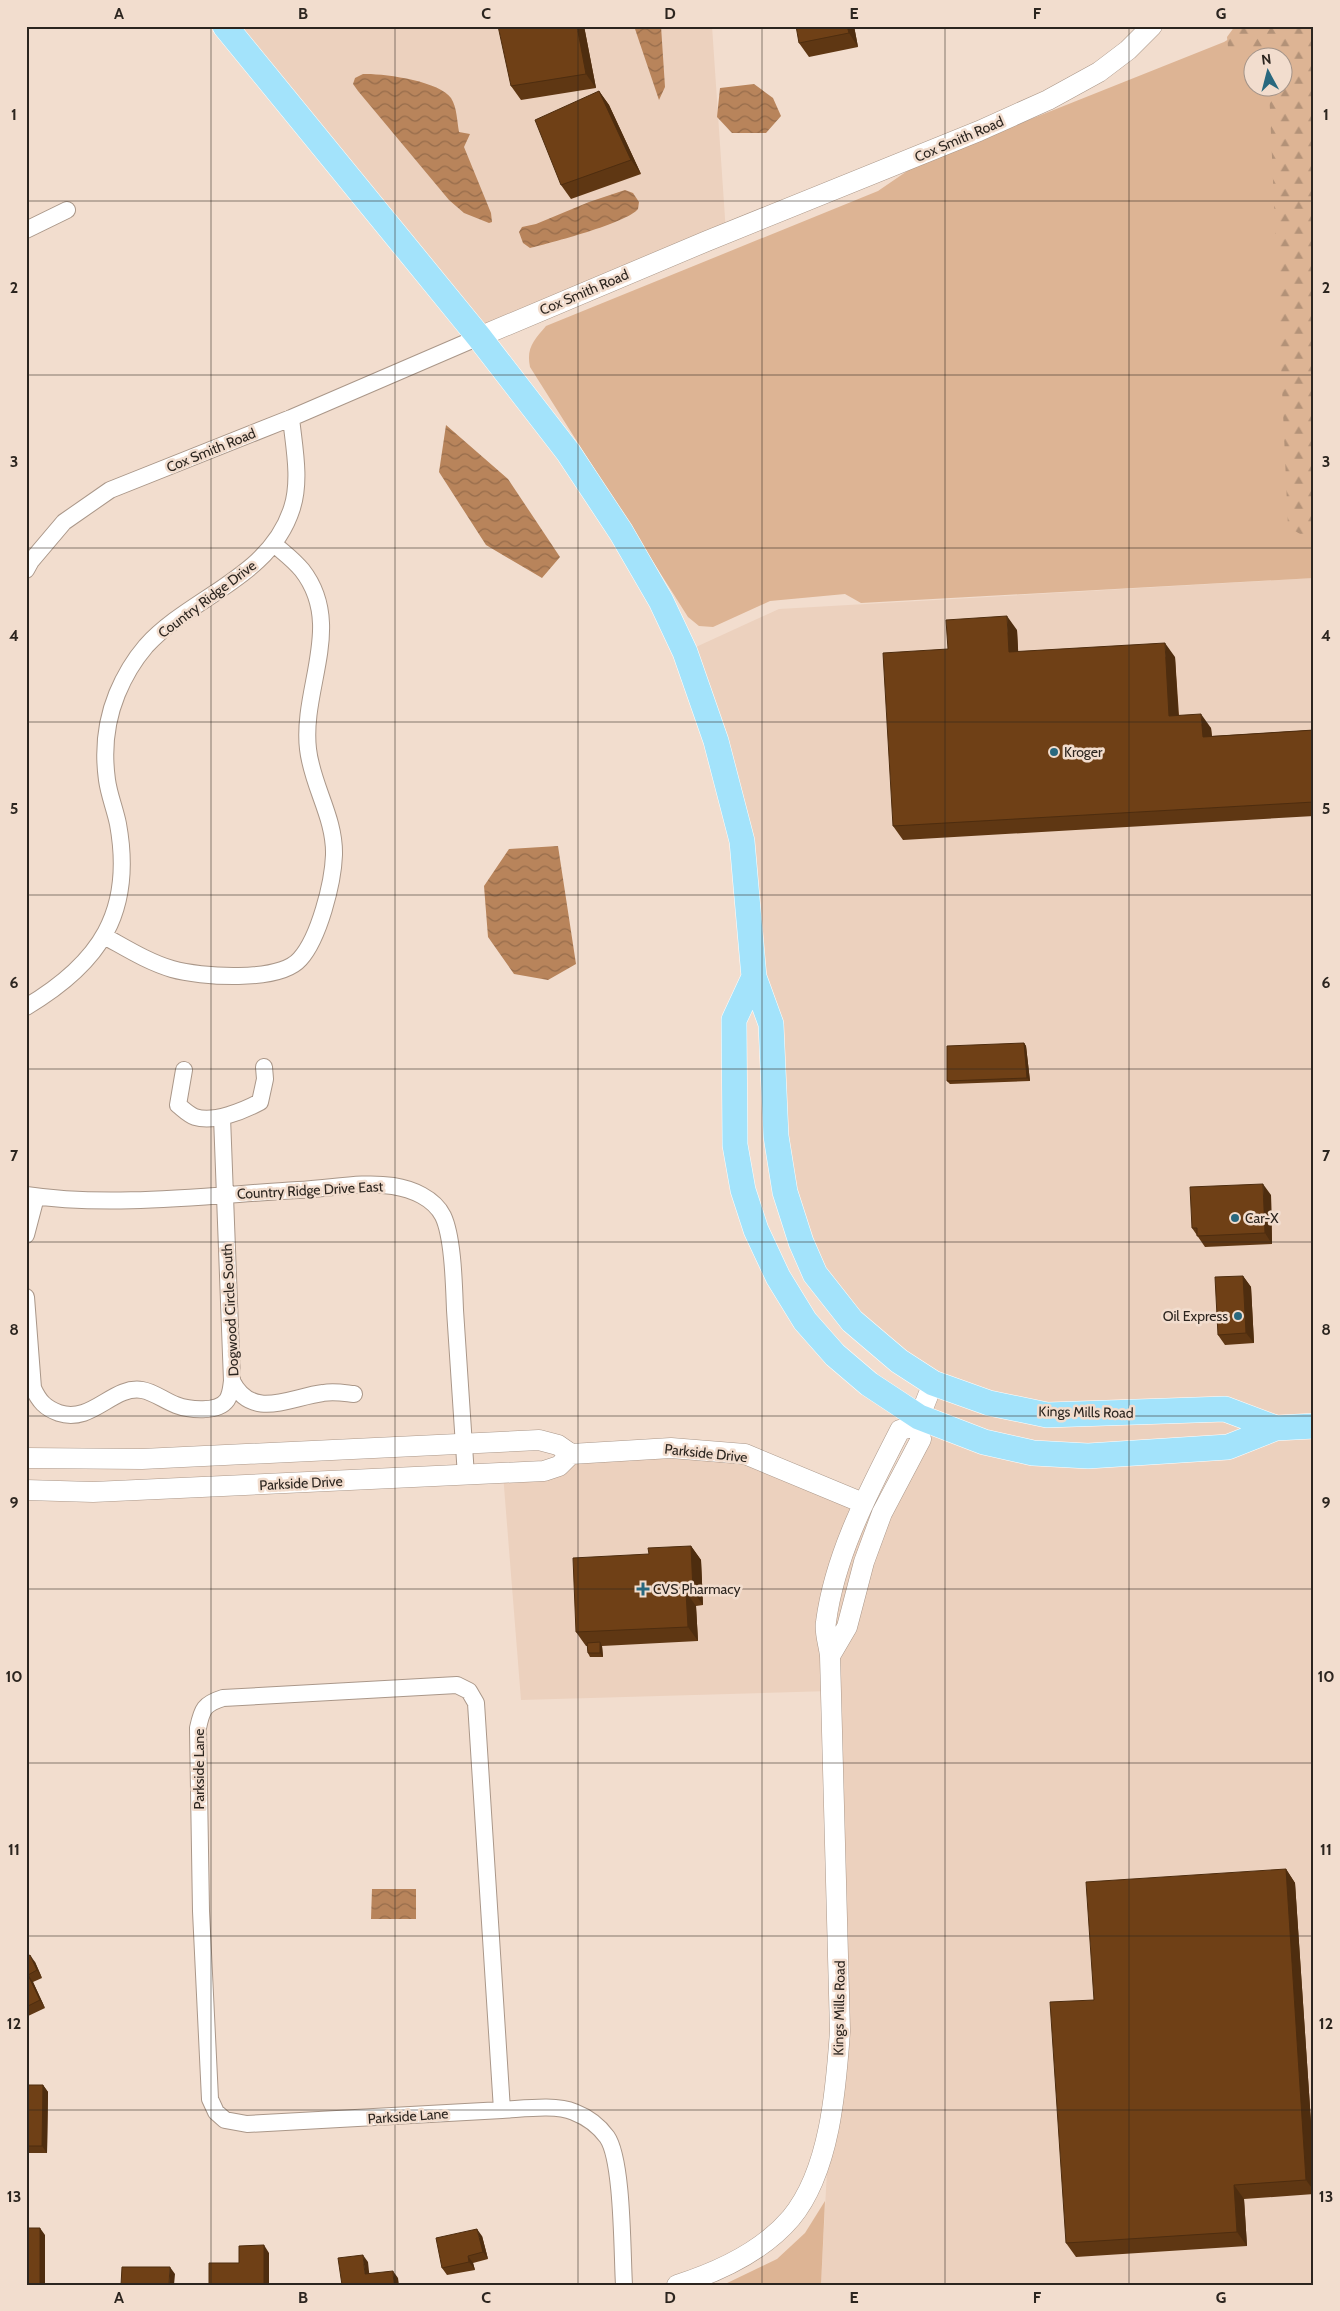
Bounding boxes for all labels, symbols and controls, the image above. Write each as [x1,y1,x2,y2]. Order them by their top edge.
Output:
text: A [114,4,124,23]
text: B [298,4,308,23]
text: C [481,4,491,23]
text: D [664,4,676,23]
text: E [849,4,859,23]
text: F [1033,4,1042,23]
text: G [1216,4,1226,23]
north arrow [1242,48,1292,98]
text: N [1260,50,1272,69]
text: 1 [11,105,17,124]
text: 1 [1323,105,1329,124]
street label: Cox Smith Road [912,112,1006,166]
street label: Cox Smith Road [537,265,631,319]
text: 2 [10,278,18,297]
text: 2 [1322,278,1330,297]
street label: Cox Smith Road [164,424,258,476]
text: 3 [10,452,18,471]
text: 3 [1322,452,1330,471]
street label: Country Ridge Drive [154,556,260,642]
text: 4 [9,626,19,645]
text: 4 [1321,626,1331,645]
place label: Kroger [1064,743,1103,761]
marker: Kroger [1048,746,1060,758]
text: 5 [10,799,18,818]
text: 5 [1322,799,1330,818]
text: 6 [10,973,19,992]
text: 6 [1322,973,1331,992]
text: 7 [10,1146,19,1165]
text: 7 [1322,1146,1331,1165]
street label: Country Ridge Drive East [236,1177,384,1203]
place label: Car-X [1245,1209,1279,1227]
marker: Car-X [1229,1212,1241,1224]
street label: Dogwood Circle South [218,1243,242,1377]
place label: Oil Express [1163,1307,1228,1325]
marker: Oil Express [1232,1310,1244,1322]
text: 8 [9,1320,19,1339]
text: 8 [1321,1320,1331,1339]
street label: Kings Mills Road [1038,1402,1134,1422]
street label: Parkside Drive [664,1440,748,1466]
street label: Parkside Drive [259,1472,343,1494]
text: 9 [10,1493,19,1512]
text: 9 [1322,1493,1331,1512]
place label: CVS Pharmacy [653,1580,741,1598]
marker: CVS Pharmacy [637,1583,649,1595]
text: 10 [5,1667,23,1686]
text: 10 [1317,1667,1335,1686]
street label: Parkside Lane [190,1729,208,1809]
text: 11 [8,1840,20,1859]
text: 11 [1320,1840,1332,1859]
street label: Kings Mills Road [829,1960,849,2056]
text: 12 [7,2014,21,2033]
text: 12 [1319,2014,1333,2033]
street label: Parkside Lane [367,2104,449,2128]
text: 13 [7,2187,21,2206]
text: 13 [1319,2187,1333,2206]
text: A [114,2288,124,2307]
text: B [298,2288,308,2307]
text: C [481,2288,491,2307]
text: D [664,2288,676,2307]
text: E [849,2288,859,2307]
text: F [1033,2288,1042,2307]
text: G [1216,2288,1226,2307]

